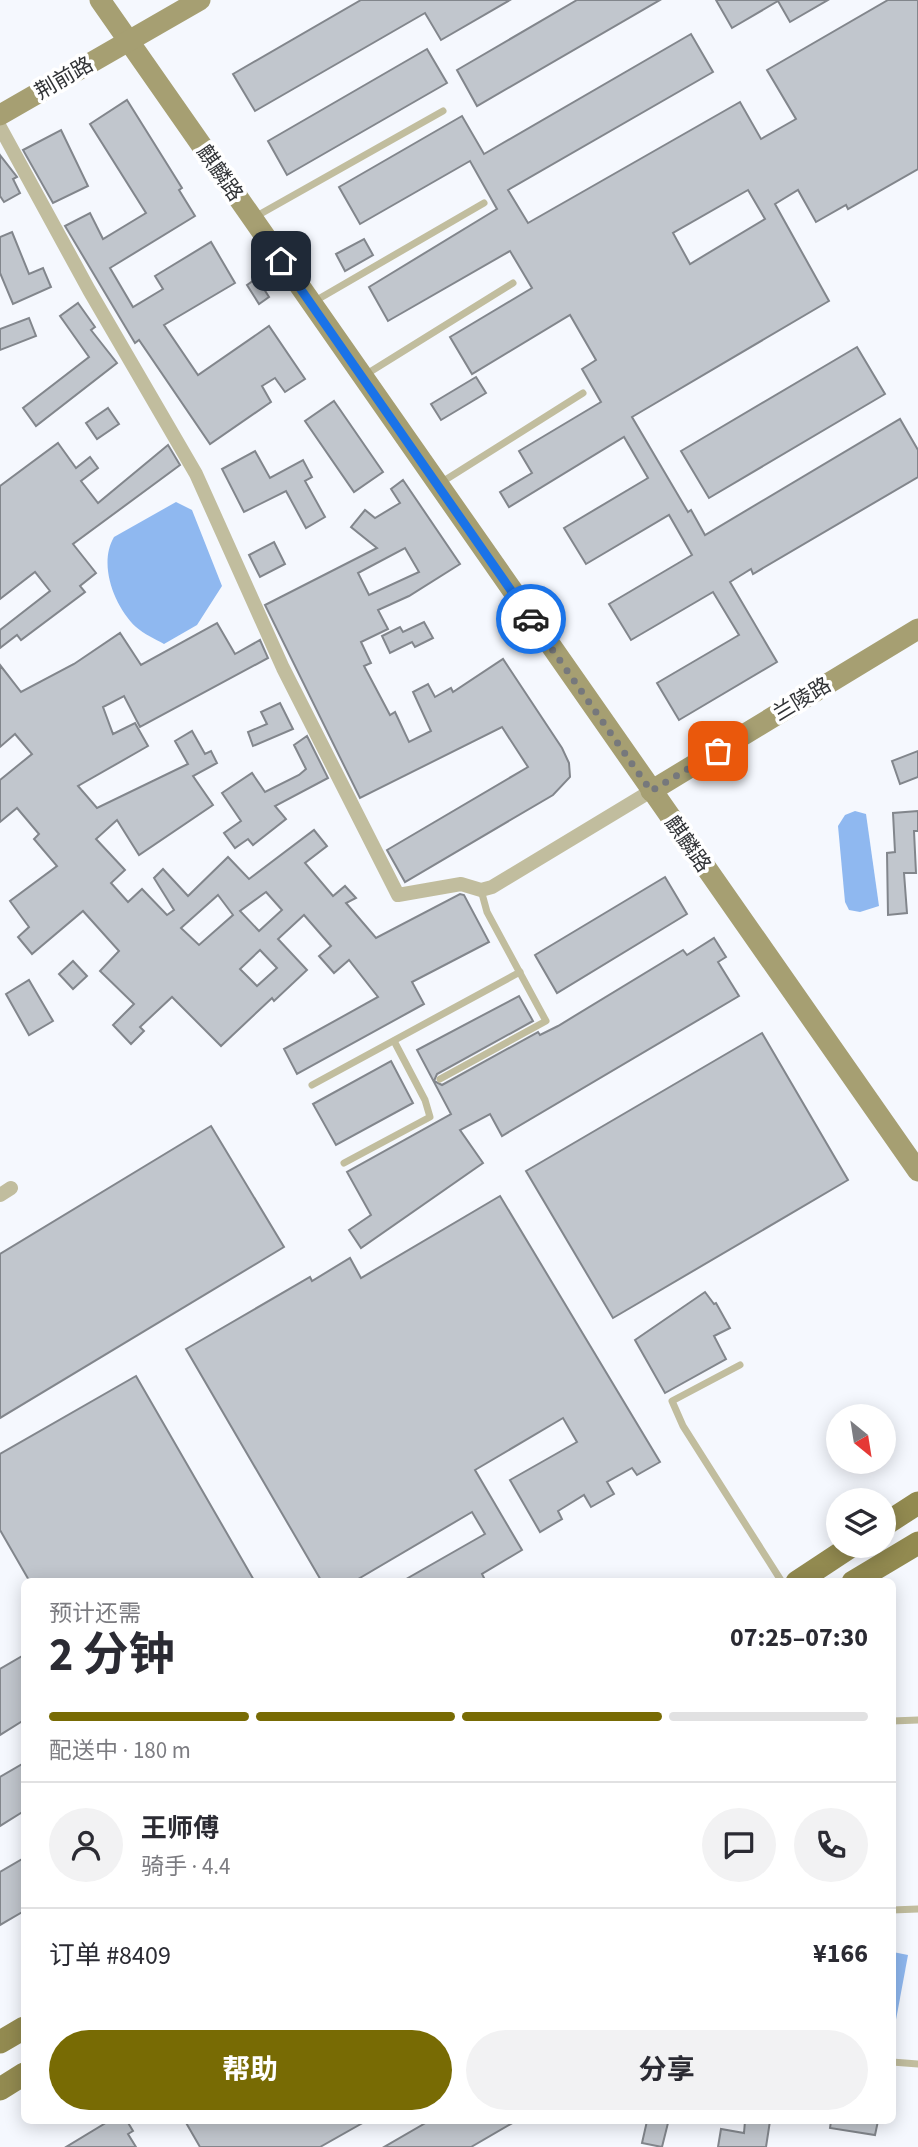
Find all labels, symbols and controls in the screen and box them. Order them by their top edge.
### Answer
street label: 荆前路 [29,49,99,107]
street label: 麒麟路 [190,139,250,207]
pin [251,231,311,291]
icon: home [262,242,300,280]
courier [496,584,566,654]
icon: car [512,600,550,638]
street label: 兰陵路 [767,670,837,728]
pin [688,721,748,781]
icon: bag [699,732,737,770]
street label: 麒麟路 [658,810,718,878]
north arrow [826,1404,896,1474]
map controls [826,1404,896,1558]
button: layers [826,1488,896,1558]
text: 预计还需 [49,1597,141,1630]
text: 07:25–07:30 [730,1619,868,1656]
text: 2 分钟 [49,1623,175,1688]
text: 配送中 · 180 m [49,1734,191,1767]
button: person [49,1808,123,1882]
button: chat [702,1808,776,1882]
button: phone [794,1808,868,1882]
text: 王师傅 [141,1810,219,1847]
text: 骑手 · 4.4 [141,1850,231,1883]
text: ¥166 [813,1935,868,1972]
text: 订单 #8409 [49,1937,171,1974]
button: 帮助 [49,2030,452,2110]
button: 分享 [466,2030,868,2110]

